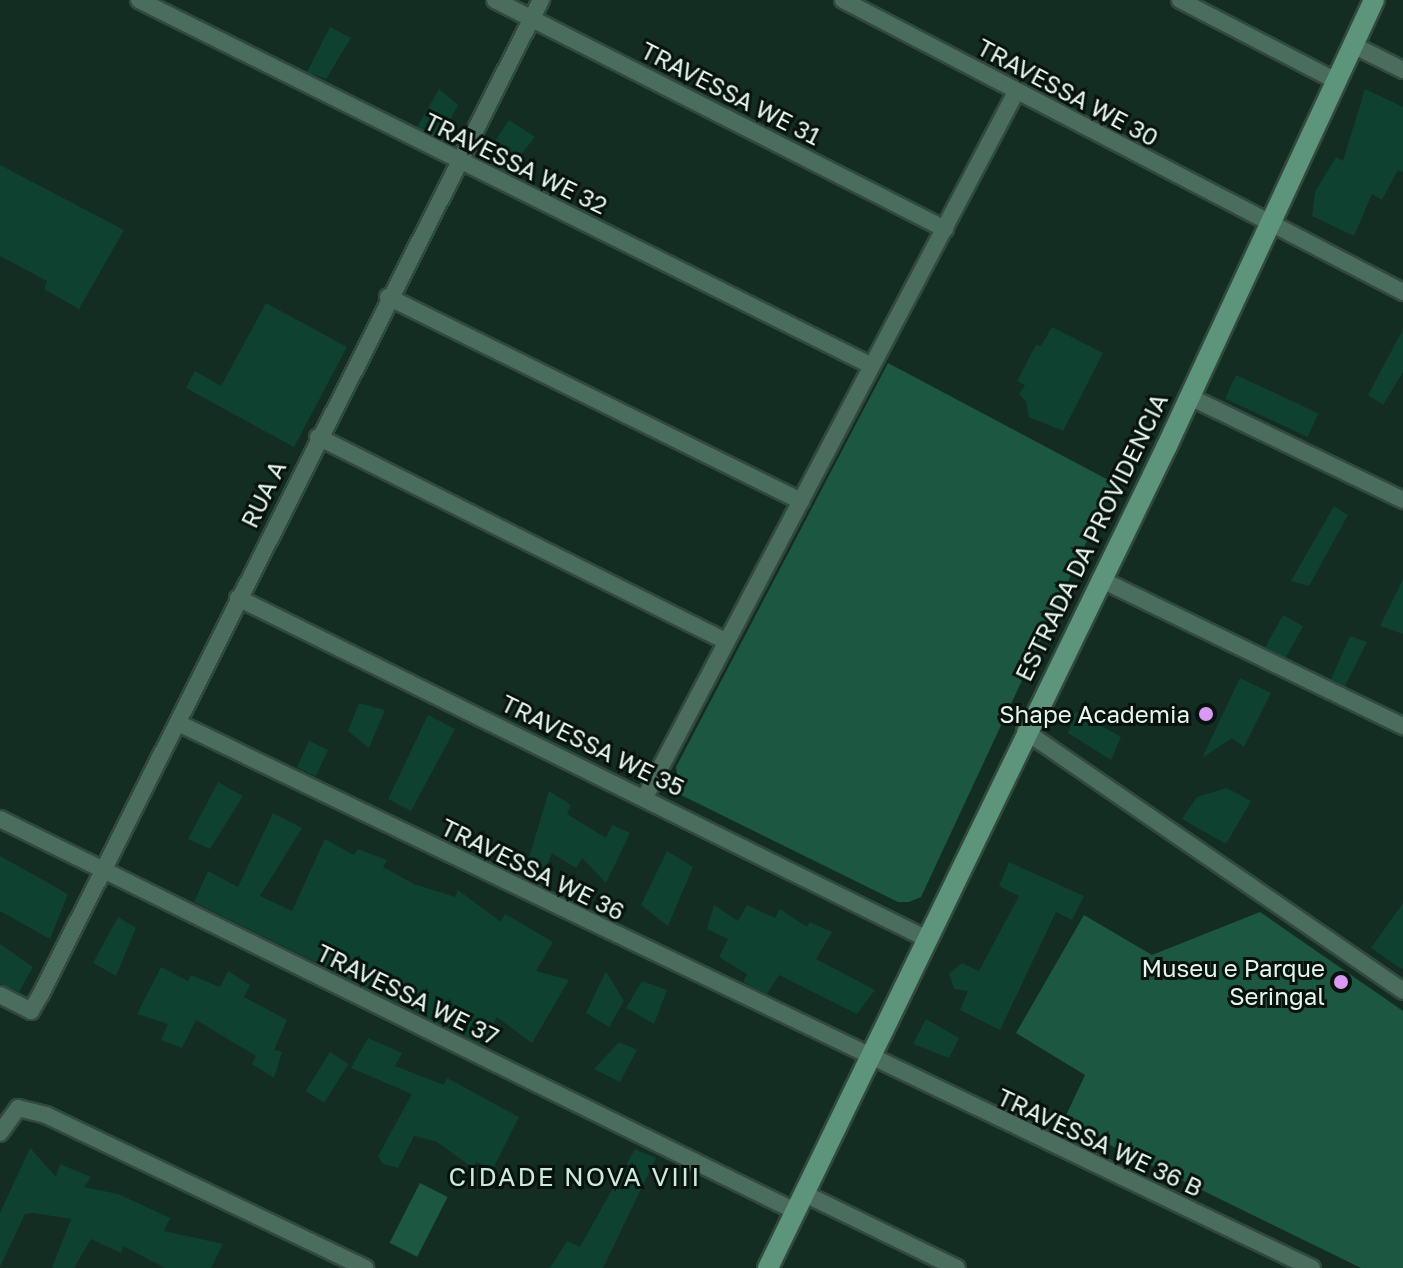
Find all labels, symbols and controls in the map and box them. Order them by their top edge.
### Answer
street label: TRAVESSA WE 30 [973,32,1163,152]
street label: TRAVESSA WE 31 [636,35,826,151]
street label: TRAVESSA WE 32 [420,106,612,220]
street label: ESTRADA DA PROVIDENCIA [1009,389,1173,685]
street label: RUA A [234,456,292,532]
street label: TRAVESSA WE 35 [497,688,689,802]
place label: Shape Academia [999,700,1190,728]
marker: Shape Academia [1197,705,1215,723]
street label: TRAVESSA WE 36 [437,812,629,926]
street label: TRAVESSA WE 37 [312,937,504,1051]
place label: Museu e Parque Seringal [1141,954,1325,1010]
marker: Museu e Parque Seringal [1332,973,1350,991]
street label: TRAVESSA WE 36 B [993,1082,1207,1202]
district label: CIDADE NOVA VIII [449,1161,701,1193]

